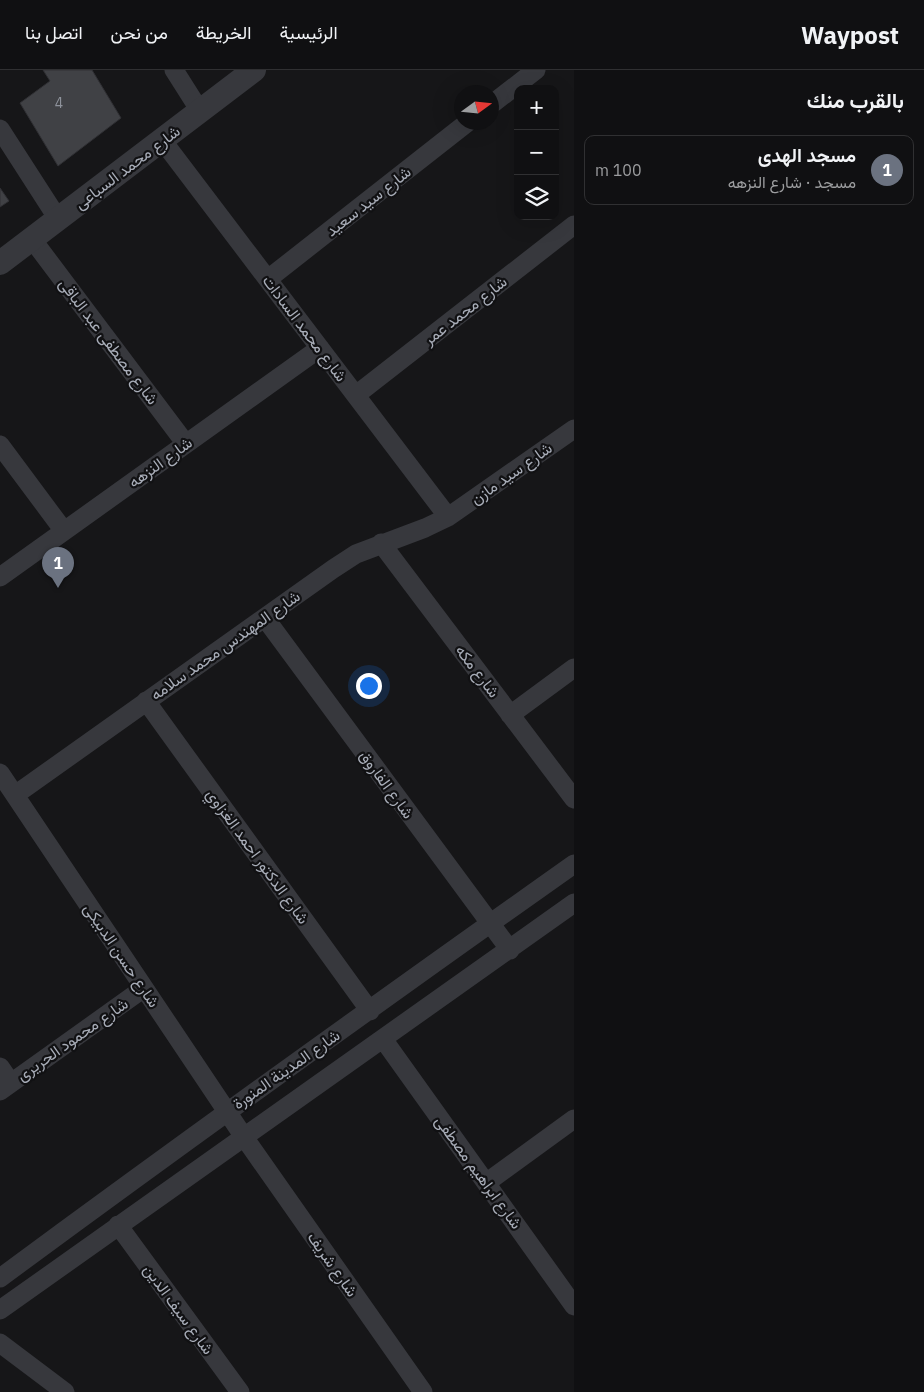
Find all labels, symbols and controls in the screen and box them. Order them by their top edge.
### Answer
text: Waypost [801,19,899,51]
text: اتصل بنا [25,21,83,44]
text: من نحن [111,21,168,44]
text: الخريطة [196,21,251,44]
text: الرئيسية [279,21,338,44]
north arrow [454,85,499,130]
map controls [514,85,559,220]
button: + [514,85,559,130]
text: بالقرب منك [807,86,904,114]
house number: 4 [55,94,63,112]
street label: شارع محمد السباعى [70,121,185,215]
button: − [514,130,559,175]
text: مسجد الهدى [758,143,856,167]
text: 100 m [595,160,642,180]
text: 1 [882,160,892,180]
street label: شارع سيد سعيد [321,161,416,242]
text: مسجد · شارع النزهه [728,172,856,192]
button: layers [514,175,559,220]
street label: شارع محمد السادات [257,271,352,386]
street label: شارع محمد عمر [418,271,512,351]
street label: شارع مصطفى عبد الباقى [53,274,163,409]
street label: شارع النزهه [124,432,197,493]
street label: شارع سيد مازن [466,438,557,510]
pin: 1 [42,547,74,588]
street label: شارع المهندس محمد سلامه [146,586,305,706]
street label: شارع مكه [450,641,504,703]
your location [356,673,382,699]
street label: شارع الفاروق [354,746,419,823]
street label: شارع الدكتور احمد الغزاوي [199,784,314,930]
street label: شارع حسن الدبيكى [78,899,164,1012]
street label: شارع محمود الحريرى [12,993,133,1087]
street label: شارع المدينة المنورة [229,1025,345,1115]
street label: شارع ابراهيم مصطفى [429,1111,527,1234]
street label: شارع شريف [302,1228,363,1301]
street label: شارع سيف الدين [138,1260,219,1359]

